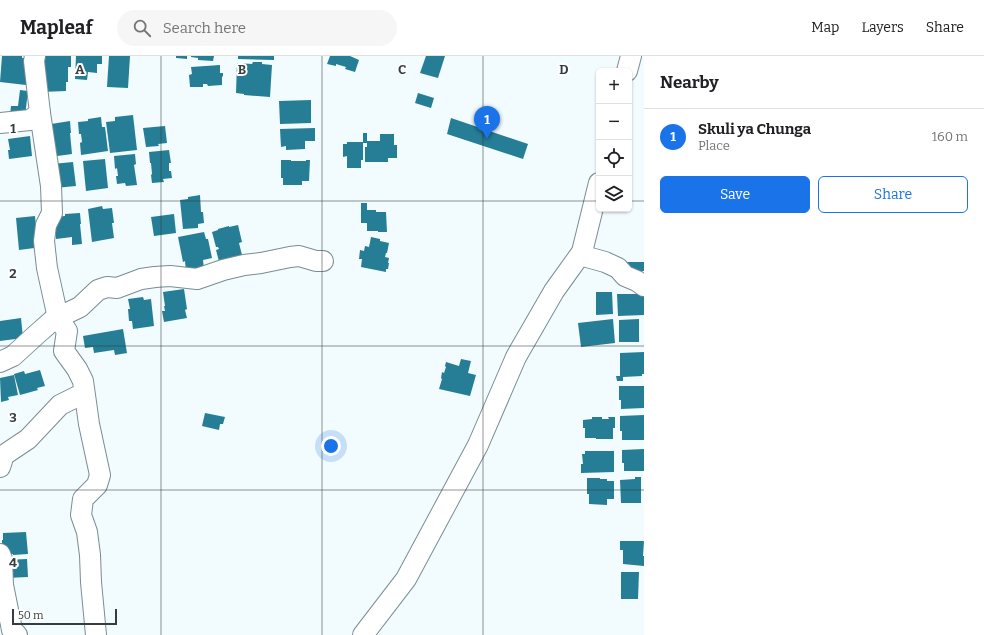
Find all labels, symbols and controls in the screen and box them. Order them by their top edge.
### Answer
search box [117,10,397,46]
text: Mapleaf [20,16,93,39]
icon: search [131,17,153,39]
text: Search here [163,19,246,37]
text: Map [811,19,839,36]
text: Layers [861,19,904,36]
text: Share [926,19,964,36]
text: A [75,62,85,77]
text: B [238,62,246,77]
text: C [398,62,406,77]
text: D [559,62,569,77]
map controls [596,68,632,212]
button: + [596,68,632,104]
text: Nearby [660,72,719,93]
button: − [596,104,632,140]
pin: 1 [474,106,500,139]
text: Skuli ya Chunga [698,120,811,138]
text: 1 [10,121,16,136]
text: 1 [670,129,676,144]
text: 160 m [932,129,968,144]
text: Place [698,138,730,153]
button: locate [596,140,632,176]
button: layers [596,176,632,212]
button: Save [660,176,810,213]
button: Share [818,176,968,213]
text: 2 [9,266,17,281]
text: 3 [9,410,17,425]
your location [321,436,341,456]
text: 4 [9,555,17,570]
scale bar [12,607,117,626]
text: 50 m [18,609,44,622]

